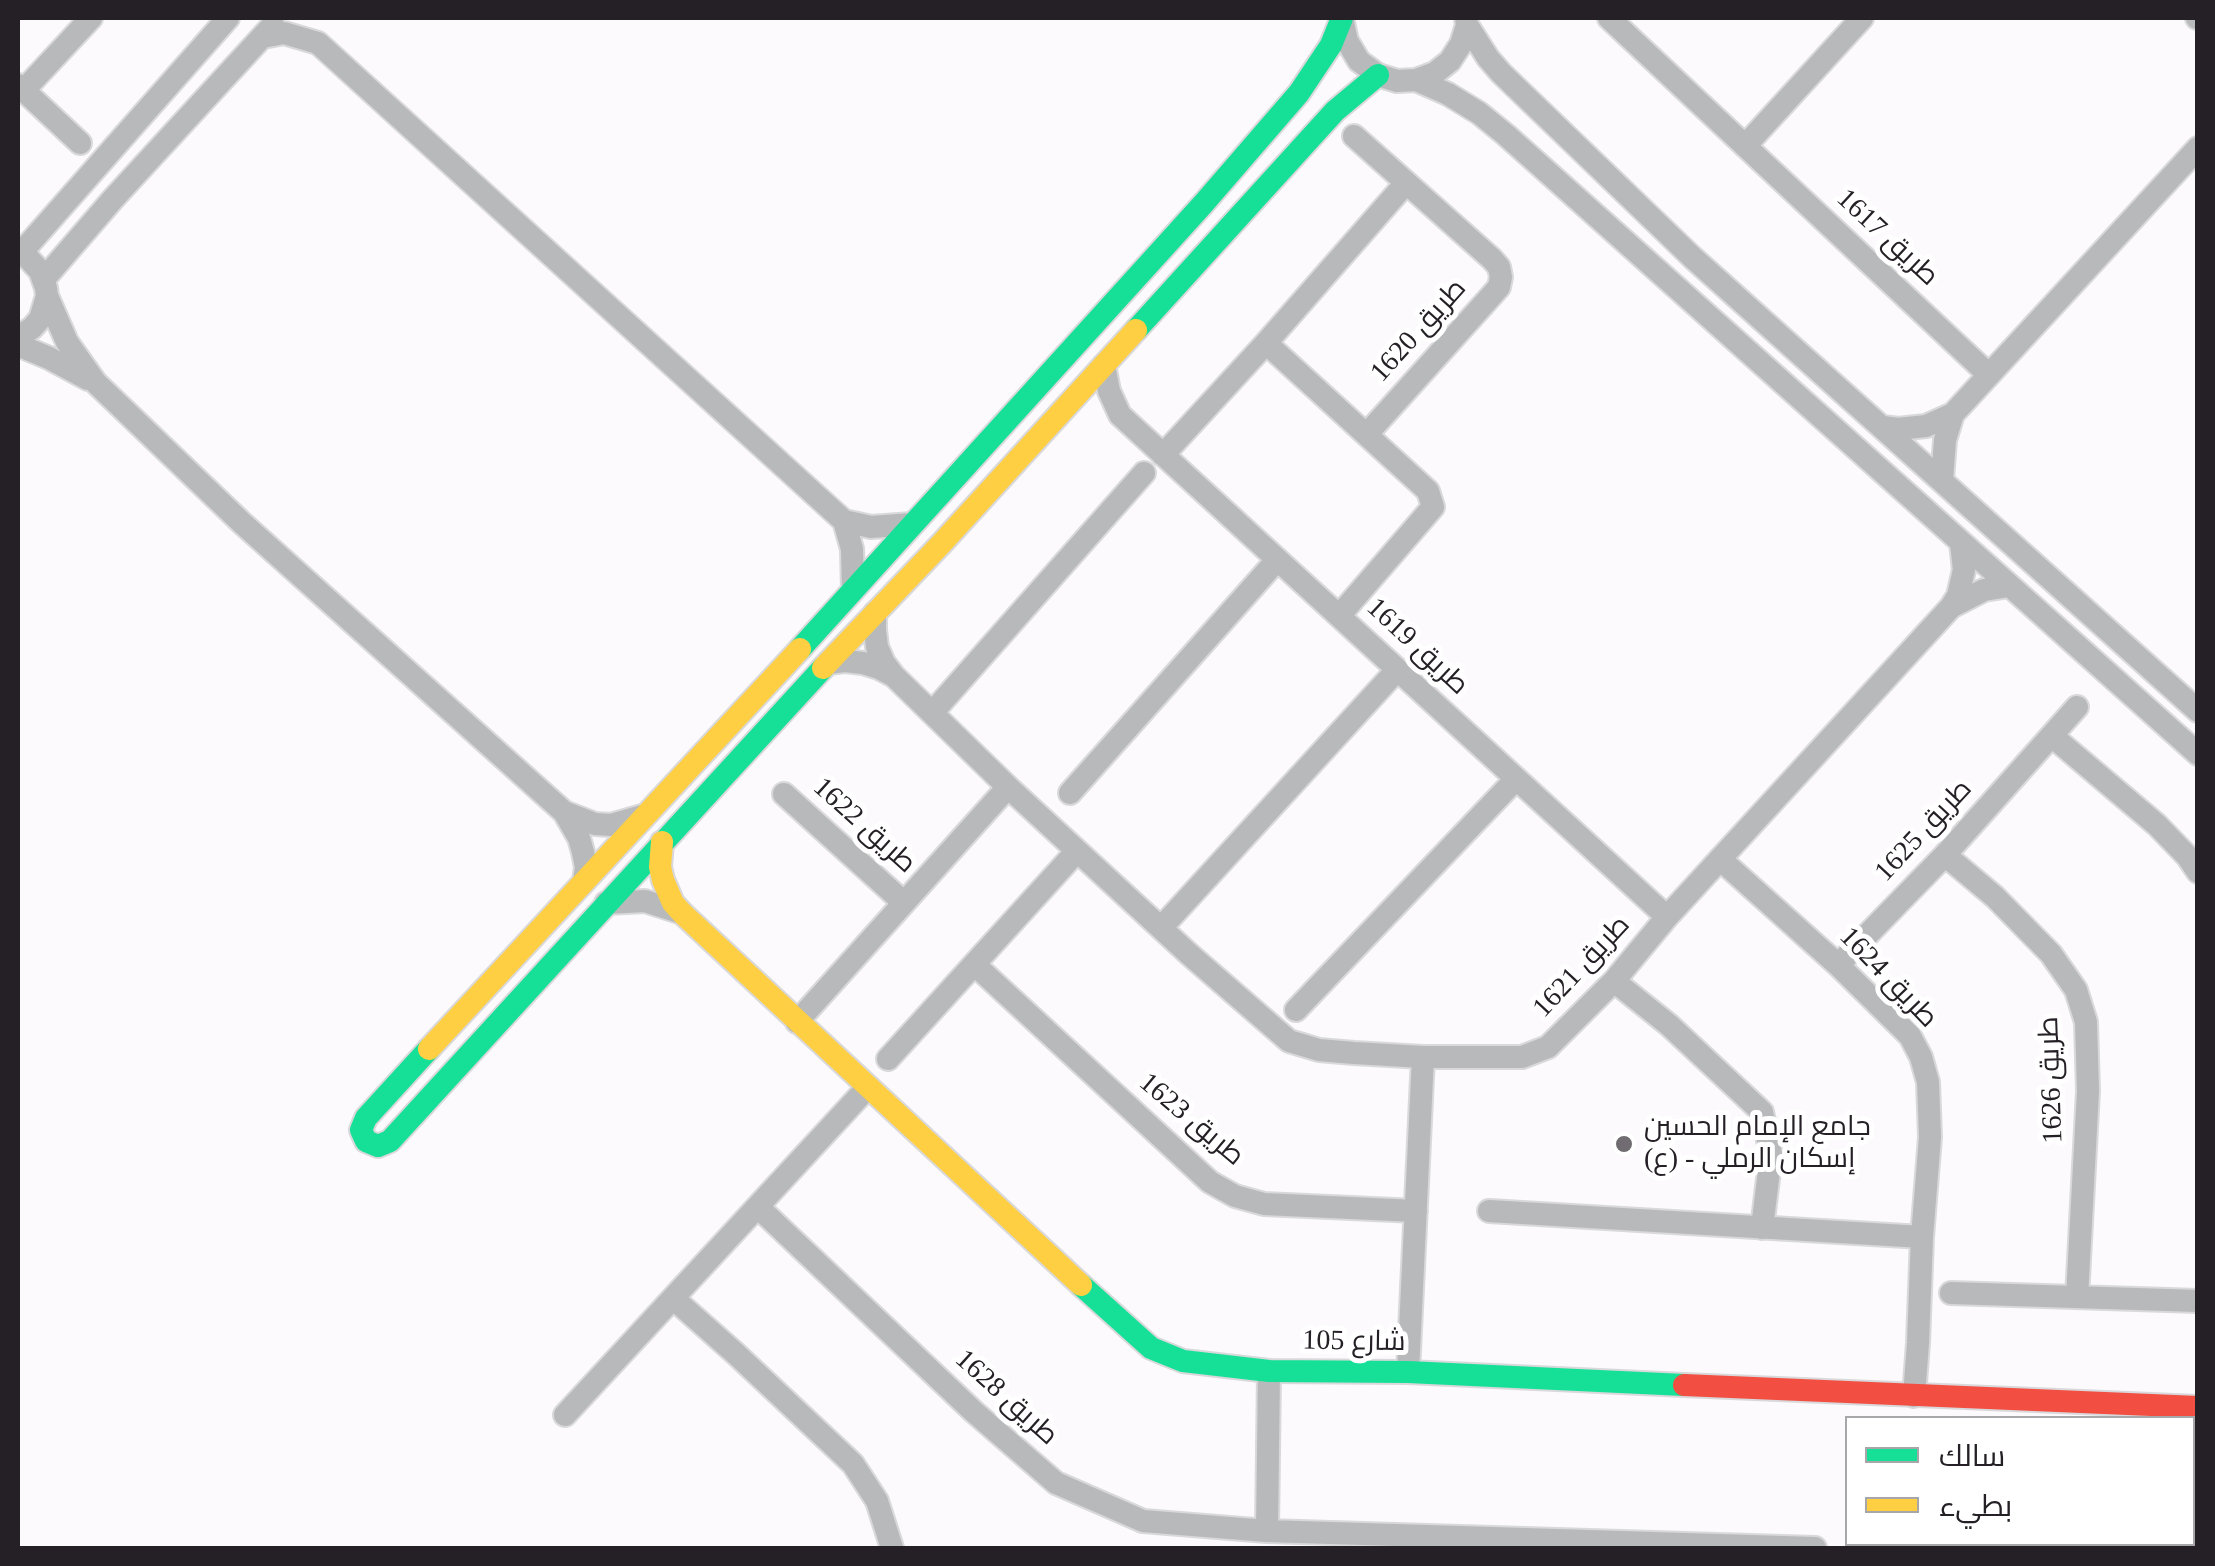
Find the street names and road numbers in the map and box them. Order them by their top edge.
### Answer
street label: طريق 1617 [1829,182,1945,294]
street label: طريق 1620 [1364,273,1474,389]
street label: طريق 1619 [1359,591,1475,703]
street label: طريق 1622 [806,771,922,881]
street label: طريق 1625 [1868,773,1980,889]
street label: طريق 1621 [1526,909,1638,1025]
street label: طريق 1624 [1832,921,1944,1035]
street label: طريق 1626 [2033,1016,2071,1144]
street label: طريق 1623 [1132,1066,1250,1174]
street label: شارع 105 [1302,1324,1406,1360]
street label: طريق 1628 [948,1343,1064,1453]

